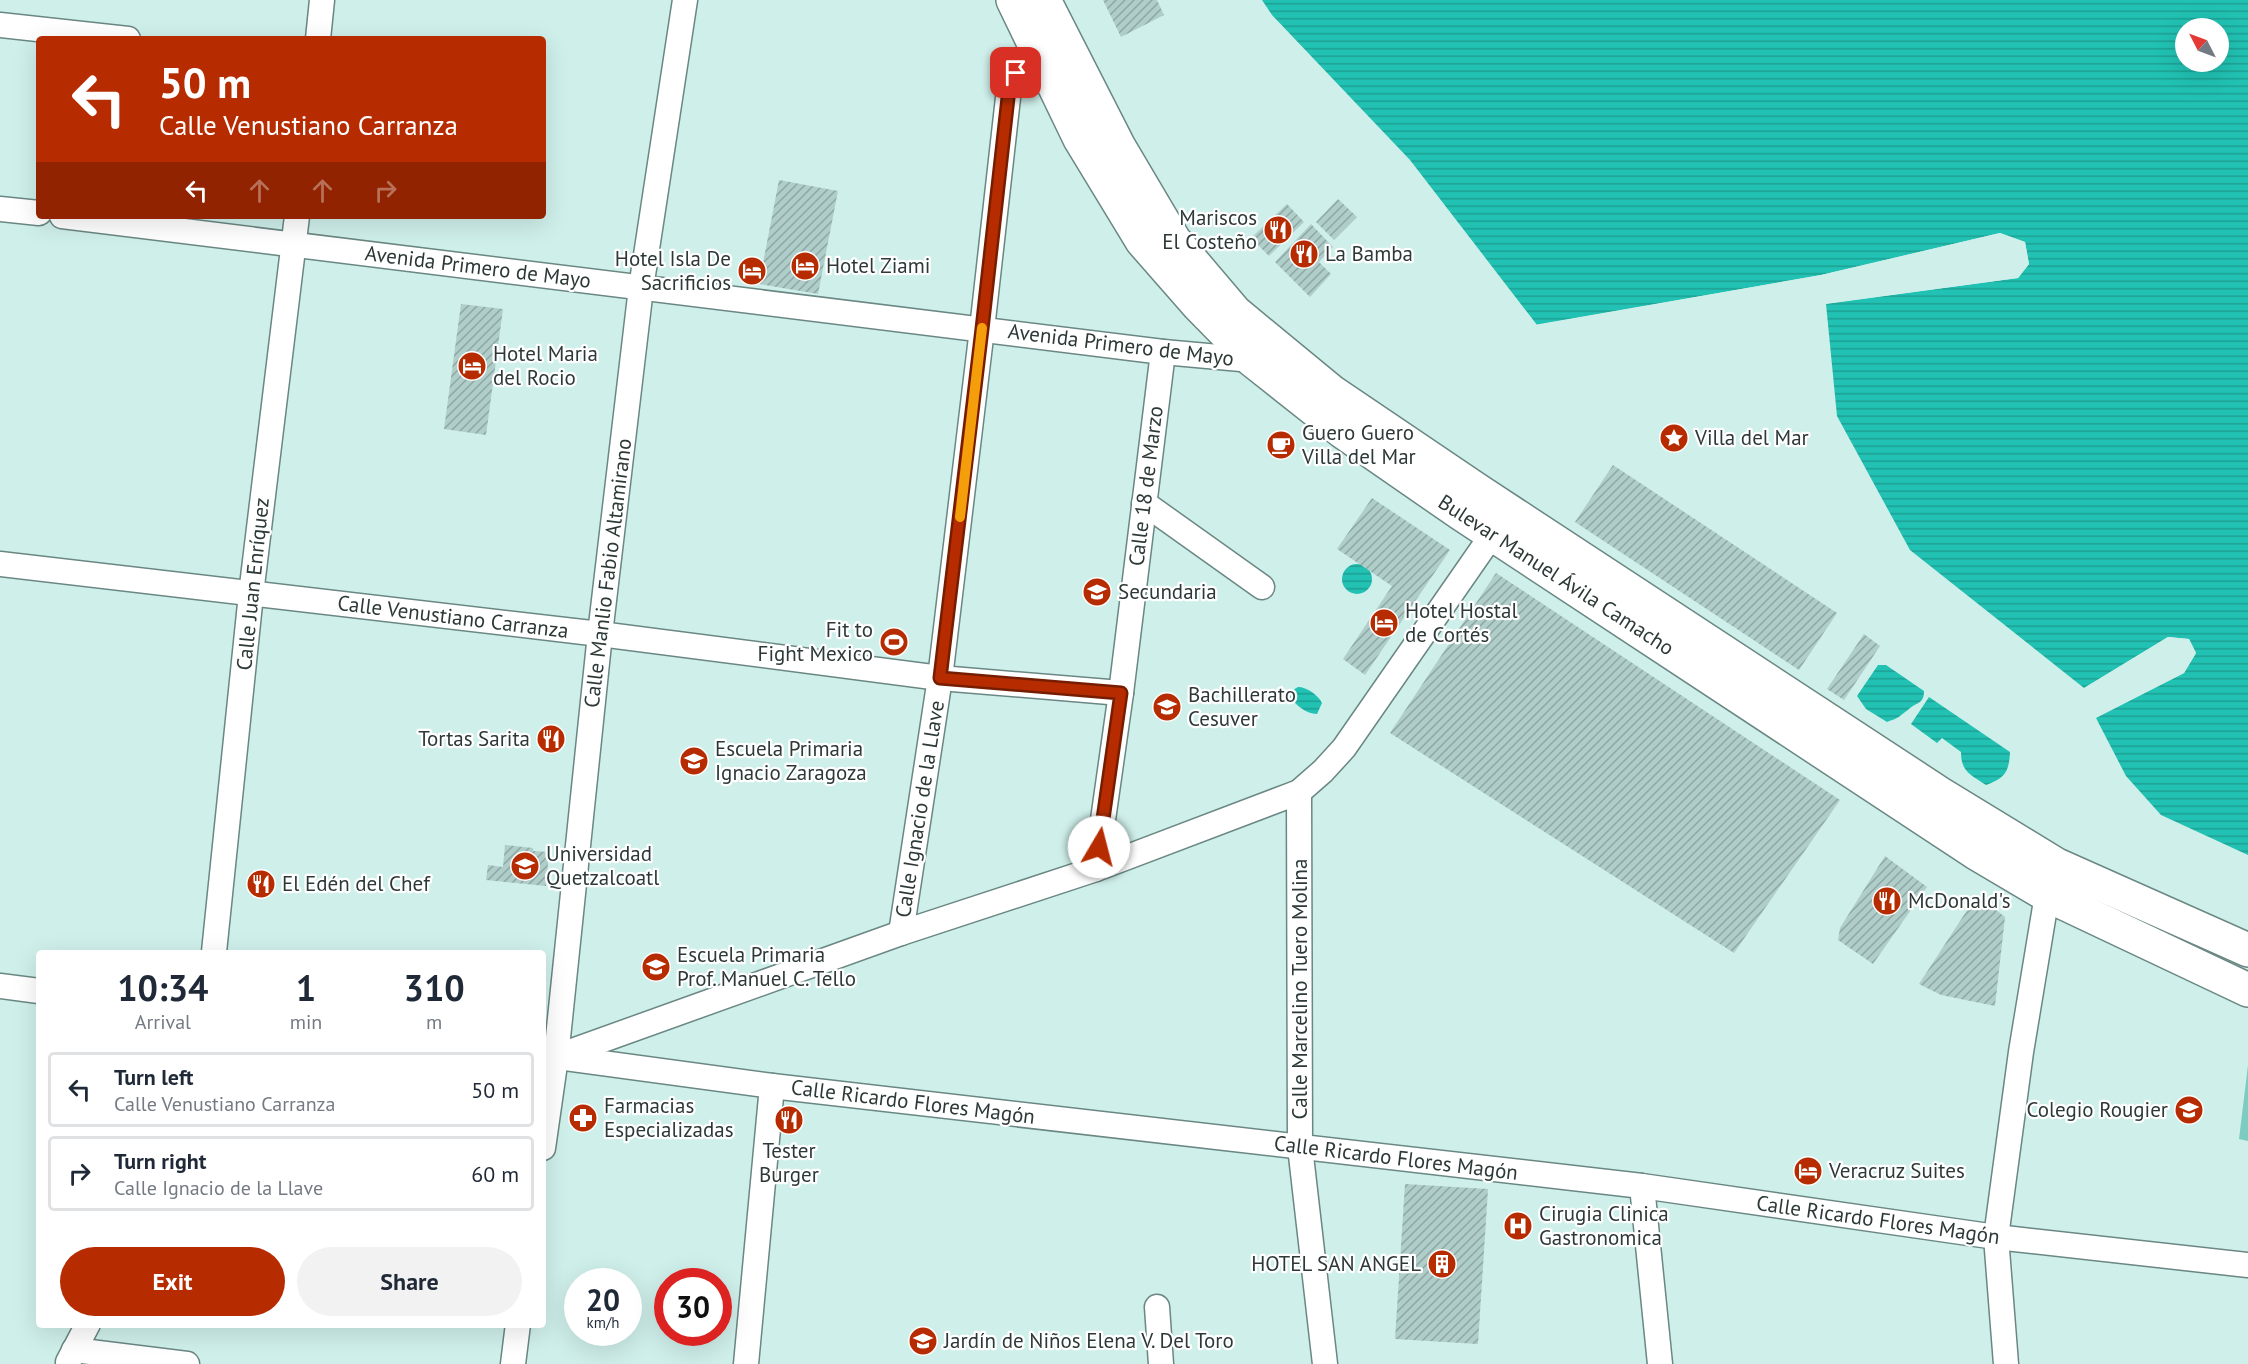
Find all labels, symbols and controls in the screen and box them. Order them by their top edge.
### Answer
north arrow [2175,18,2229,72]
map controls [2175,18,2229,72]
pin [990,47,1041,98]
text: 50 m [159,55,251,110]
icon: arrive [999,56,1032,89]
icon: left [60,60,138,138]
text: Calle Venustiano Carranza [159,108,458,142]
icon: left [180,174,213,207]
icon: ahead [243,174,276,207]
icon: ahead [306,174,339,207]
icon: right [369,174,402,207]
place label: Mariscos El Costeño [1162,204,1257,255]
restaurant icon: Mariscos El Costeño [1262,214,1294,246]
restaurant icon: La Bamba [1288,238,1320,270]
street label: Avenida Primero de Mayo [364,239,593,294]
place label: La Bamba [1325,240,1413,267]
place label: Hotel Isla De Sacrificios [615,245,731,296]
hotel icon: Hotel Ziami [789,250,821,282]
place label: Hotel Ziami [826,252,930,279]
hotel icon: Hotel Isla De Sacrificios [736,255,768,287]
street label: Avenida Primero de Mayo [1007,317,1236,372]
place label: Hotel Maria del Rocio [493,340,598,391]
hotel icon: Hotel Maria del Rocio [456,350,488,382]
street label: Calle 18 de Marzo [1122,404,1169,568]
place label: Guero Guero Villa del Mar [1301,419,1416,470]
place icon: Villa del Mar [1658,422,1690,454]
place label: Villa del Mar [1694,424,1809,451]
cafe icon: Guero Guero Villa del Mar [1265,429,1297,461]
street label: Calle Manlio Fabio Altamirano [578,437,637,709]
street label: Bulevar Manuel Ávila Camacho [1433,488,1679,661]
street label: Calle Juan Enríquez [230,496,275,672]
school or university icon: Secundaria [1081,576,1113,608]
place label: Secundaria [1118,578,1217,605]
street label: Calle Venustiano Carranza [336,589,570,644]
place label: Hotel Hostal de Cortés [1405,597,1518,648]
hotel icon: Hotel Hostal de Cortés [1368,607,1400,639]
place label: Fit to Fight Mexico [758,616,873,667]
sports icon: Fit to Fight Mexico [878,626,910,658]
place label: Bachillerato Cesuver [1188,681,1296,732]
school or university icon: Bachillerato Cesuver [1151,691,1183,723]
street label: Calle Ignacio de la Llave [889,698,950,919]
restaurant icon: Tortas Sarita [535,723,567,755]
place label: Tortas Sarita [418,725,530,752]
place label: Escuela Primaria Ignacio Zaragoza [715,735,867,786]
school or university icon: Escuela Primaria Ignacio Zaragoza [678,745,710,777]
position arrow [1067,815,1131,879]
place label: Universidad Quetzalcoatl [546,840,659,891]
school or university icon: Universidad Quetzalcoatl [509,850,541,882]
street label: Calle Marcelino Tuero Molina [1286,859,1313,1119]
restaurant icon: El Edén del Chef [245,868,277,900]
place label: El Edén del Chef [282,870,431,897]
restaurant icon: McDonald's [1871,885,1903,917]
place label: McDonald's [1908,887,2011,914]
place label: Escuela Primaria Prof. Manuel C. Tello [677,941,856,992]
school or university icon: Escuela Primaria Prof. Manuel C. Tello [640,951,672,983]
text: 10:34 [117,964,209,1011]
text: 1 [296,964,316,1011]
text: 310 [404,964,465,1011]
text: Arrival [135,1009,191,1035]
text: min [290,1009,322,1035]
text: m [426,1009,442,1035]
text: Turn left [114,1063,194,1091]
icon: left [63,1073,96,1106]
street label: Calle Ricardo Flores Magón [790,1073,1037,1130]
text: 50 m [471,1076,519,1104]
text: Calle Venustiano Carranza [114,1091,335,1117]
place label: Farmacias Especializadas [604,1092,734,1143]
school or university icon: Colegio Rougier [2173,1094,2205,1126]
place label: Colegio Rougier [2026,1096,2168,1123]
pharmacy icon: Farmacias Especializadas [567,1102,599,1134]
restaurant icon: Tester Burger [773,1104,805,1136]
street label: Calle Ricardo Flores Magón [1273,1129,1520,1186]
place label: Tester Burger [759,1137,819,1188]
text: Turn right [114,1147,206,1175]
hotel icon: Veracruz Suites [1792,1155,1824,1187]
icon: right [63,1157,96,1190]
place label: Veracruz Suites [1828,1157,1965,1184]
text: 60 m [471,1160,519,1188]
text: Calle Ignacio de la Llave [114,1175,323,1201]
street label: Calle Ricardo Flores Magón [1755,1189,2001,1250]
place label: Cirugia Clinica Gastronomica [1539,1200,1669,1251]
hospital icon: Cirugia Clinica Gastronomica [1502,1210,1534,1242]
button: Exit [60,1247,285,1316]
button: Share [297,1247,522,1316]
building icon: HOTEL SAN ANGEL [1426,1248,1458,1280]
place label: HOTEL SAN ANGEL [1251,1250,1421,1277]
speed limit sign: 30 [654,1268,732,1346]
text: 20 [586,1280,620,1319]
text: km/h [587,1313,619,1332]
school or university icon: Jardín de Niños Elena V. Del Toro [907,1325,939,1357]
place label: Jardín de Niños Elena V. Del Toro [943,1327,1234,1354]

